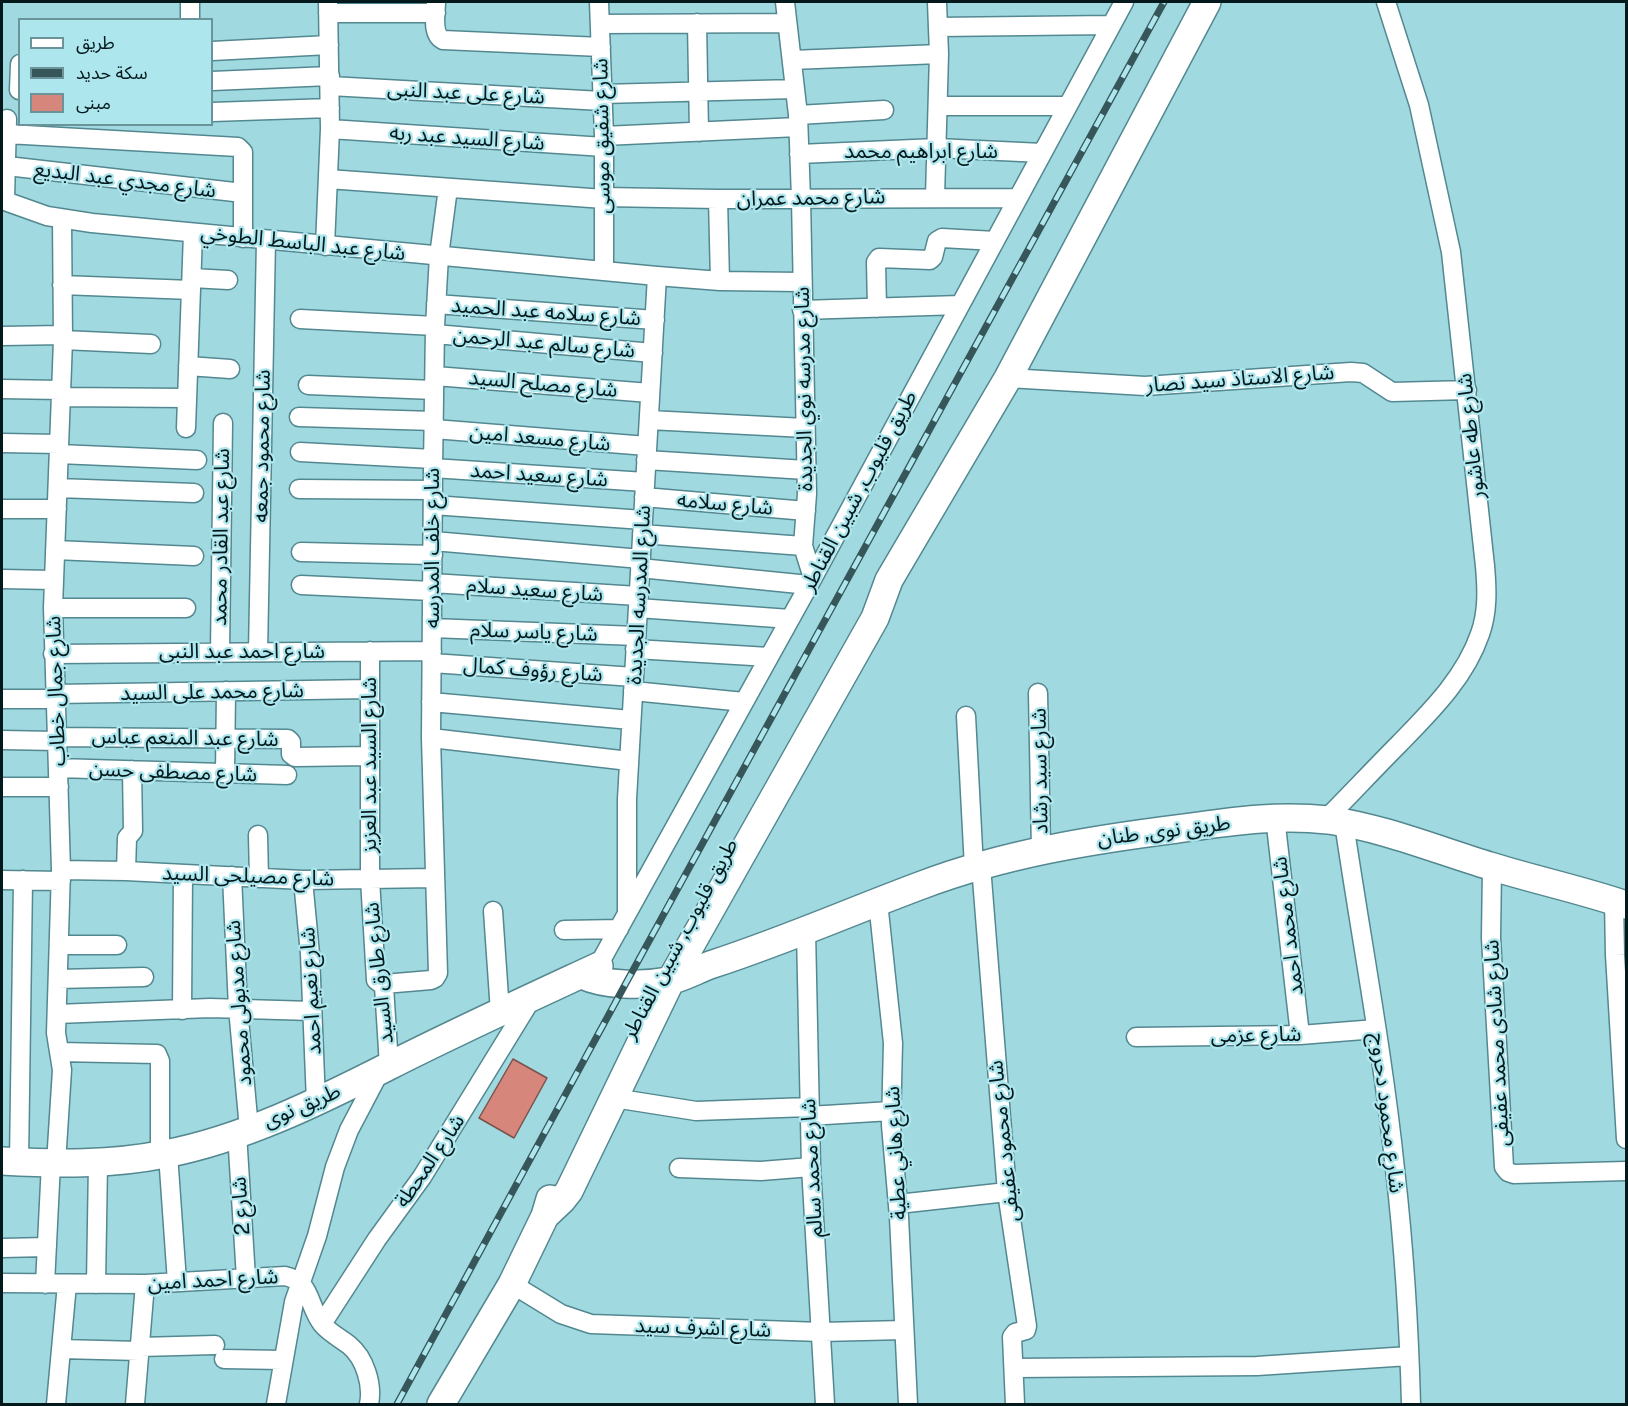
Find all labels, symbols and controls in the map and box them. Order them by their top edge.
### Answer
legend [18,18,213,126]
text: طريق [76,32,115,53]
street label: شارع شفيق موسى [588,58,616,214]
text: سكة حديد [76,62,148,83]
street label: شارع على عبد النبى [387,76,545,110]
text: مبنى [76,92,111,113]
street label: شارع السيد عبد ربه [389,120,545,156]
street label: شارع ابراهيم محمد [844,139,998,165]
street label: شارع مجدي عبد البديع [33,156,217,204]
street label: شارع محمد عمران [736,184,886,212]
street label: شارع عبد الباسط الطوخي [199,220,407,266]
street label: شارع مدرسه نوي الجديدة [790,286,818,492]
street label: شارع سلامه عبد الحميد [450,293,642,331]
street label: شارع سالم عبد الرحمن [452,322,636,364]
street label: شارع الاستاذ سيد نصار [1145,360,1335,398]
street label: شارع مصلح السيد [468,365,618,403]
street label: شارع محمود جمعه [248,369,276,523]
street label: شارع طه عاشور [1452,372,1490,500]
street label: طريق قليوب, شبين القناطر [795,386,923,596]
street label: شارع مسعد امين [469,419,611,457]
street label: شارع عبد القادر محمد [207,448,235,626]
street label: شارع سعيد احمد [469,458,609,492]
street label: شارع خلف المدرسه [420,468,446,628]
street label: شارع سلامه [676,487,774,521]
street label: شارع المدرسه الجديدة [622,505,656,685]
street label: شارع سعيد سلام [466,573,604,607]
street label: شارع جمال خطاب [41,615,71,767]
street label: شارع ياسر سلام [470,617,598,647]
street label: شارع احمد عبد النبى [159,639,325,665]
street label: شارع رؤوف كمال [462,653,604,687]
street label: شارع السيد عبد العزيز [357,677,383,853]
street label: شارع محمد على السيد [120,678,304,706]
street label: شارع سيد رشاد [1026,708,1054,834]
street label: شارع عبد المنعم عباس [91,724,279,752]
street label: شارع مصطفى حسن [88,756,258,788]
street label: طريق نوى, طنان [1096,810,1232,852]
street label: طريق قليوب, شبين القناطر [616,834,744,1044]
street label: شارع محمد احمد [1267,855,1309,997]
street label: شارع مصيلحى السيد [161,860,335,892]
street label: شارع طارق السيد [359,901,399,1045]
street label: شارع مدبولى محمود [221,919,257,1087]
street label: شارع نعيم احمد [295,926,327,1056]
street label: شارع شادى محمد عفيفى [1479,939,1515,1147]
street label: شارع عزمى [1211,1022,1301,1048]
street label: شارع محمود دحروج [1365,1032,1409,1194]
street label: شارع محمود عفيفى [983,1059,1025,1223]
street label: طريق نوى [259,1078,345,1134]
street label: شارع هاني عطية [880,1085,912,1221]
street label: شارع محمد سالم [796,1098,828,1238]
street label: شارع المحطة [390,1110,470,1212]
street label: شارع 2 [226,1176,256,1236]
street label: شارع احمد امين [147,1264,279,1296]
street label: شارع اشرف سيد [634,1313,772,1343]

